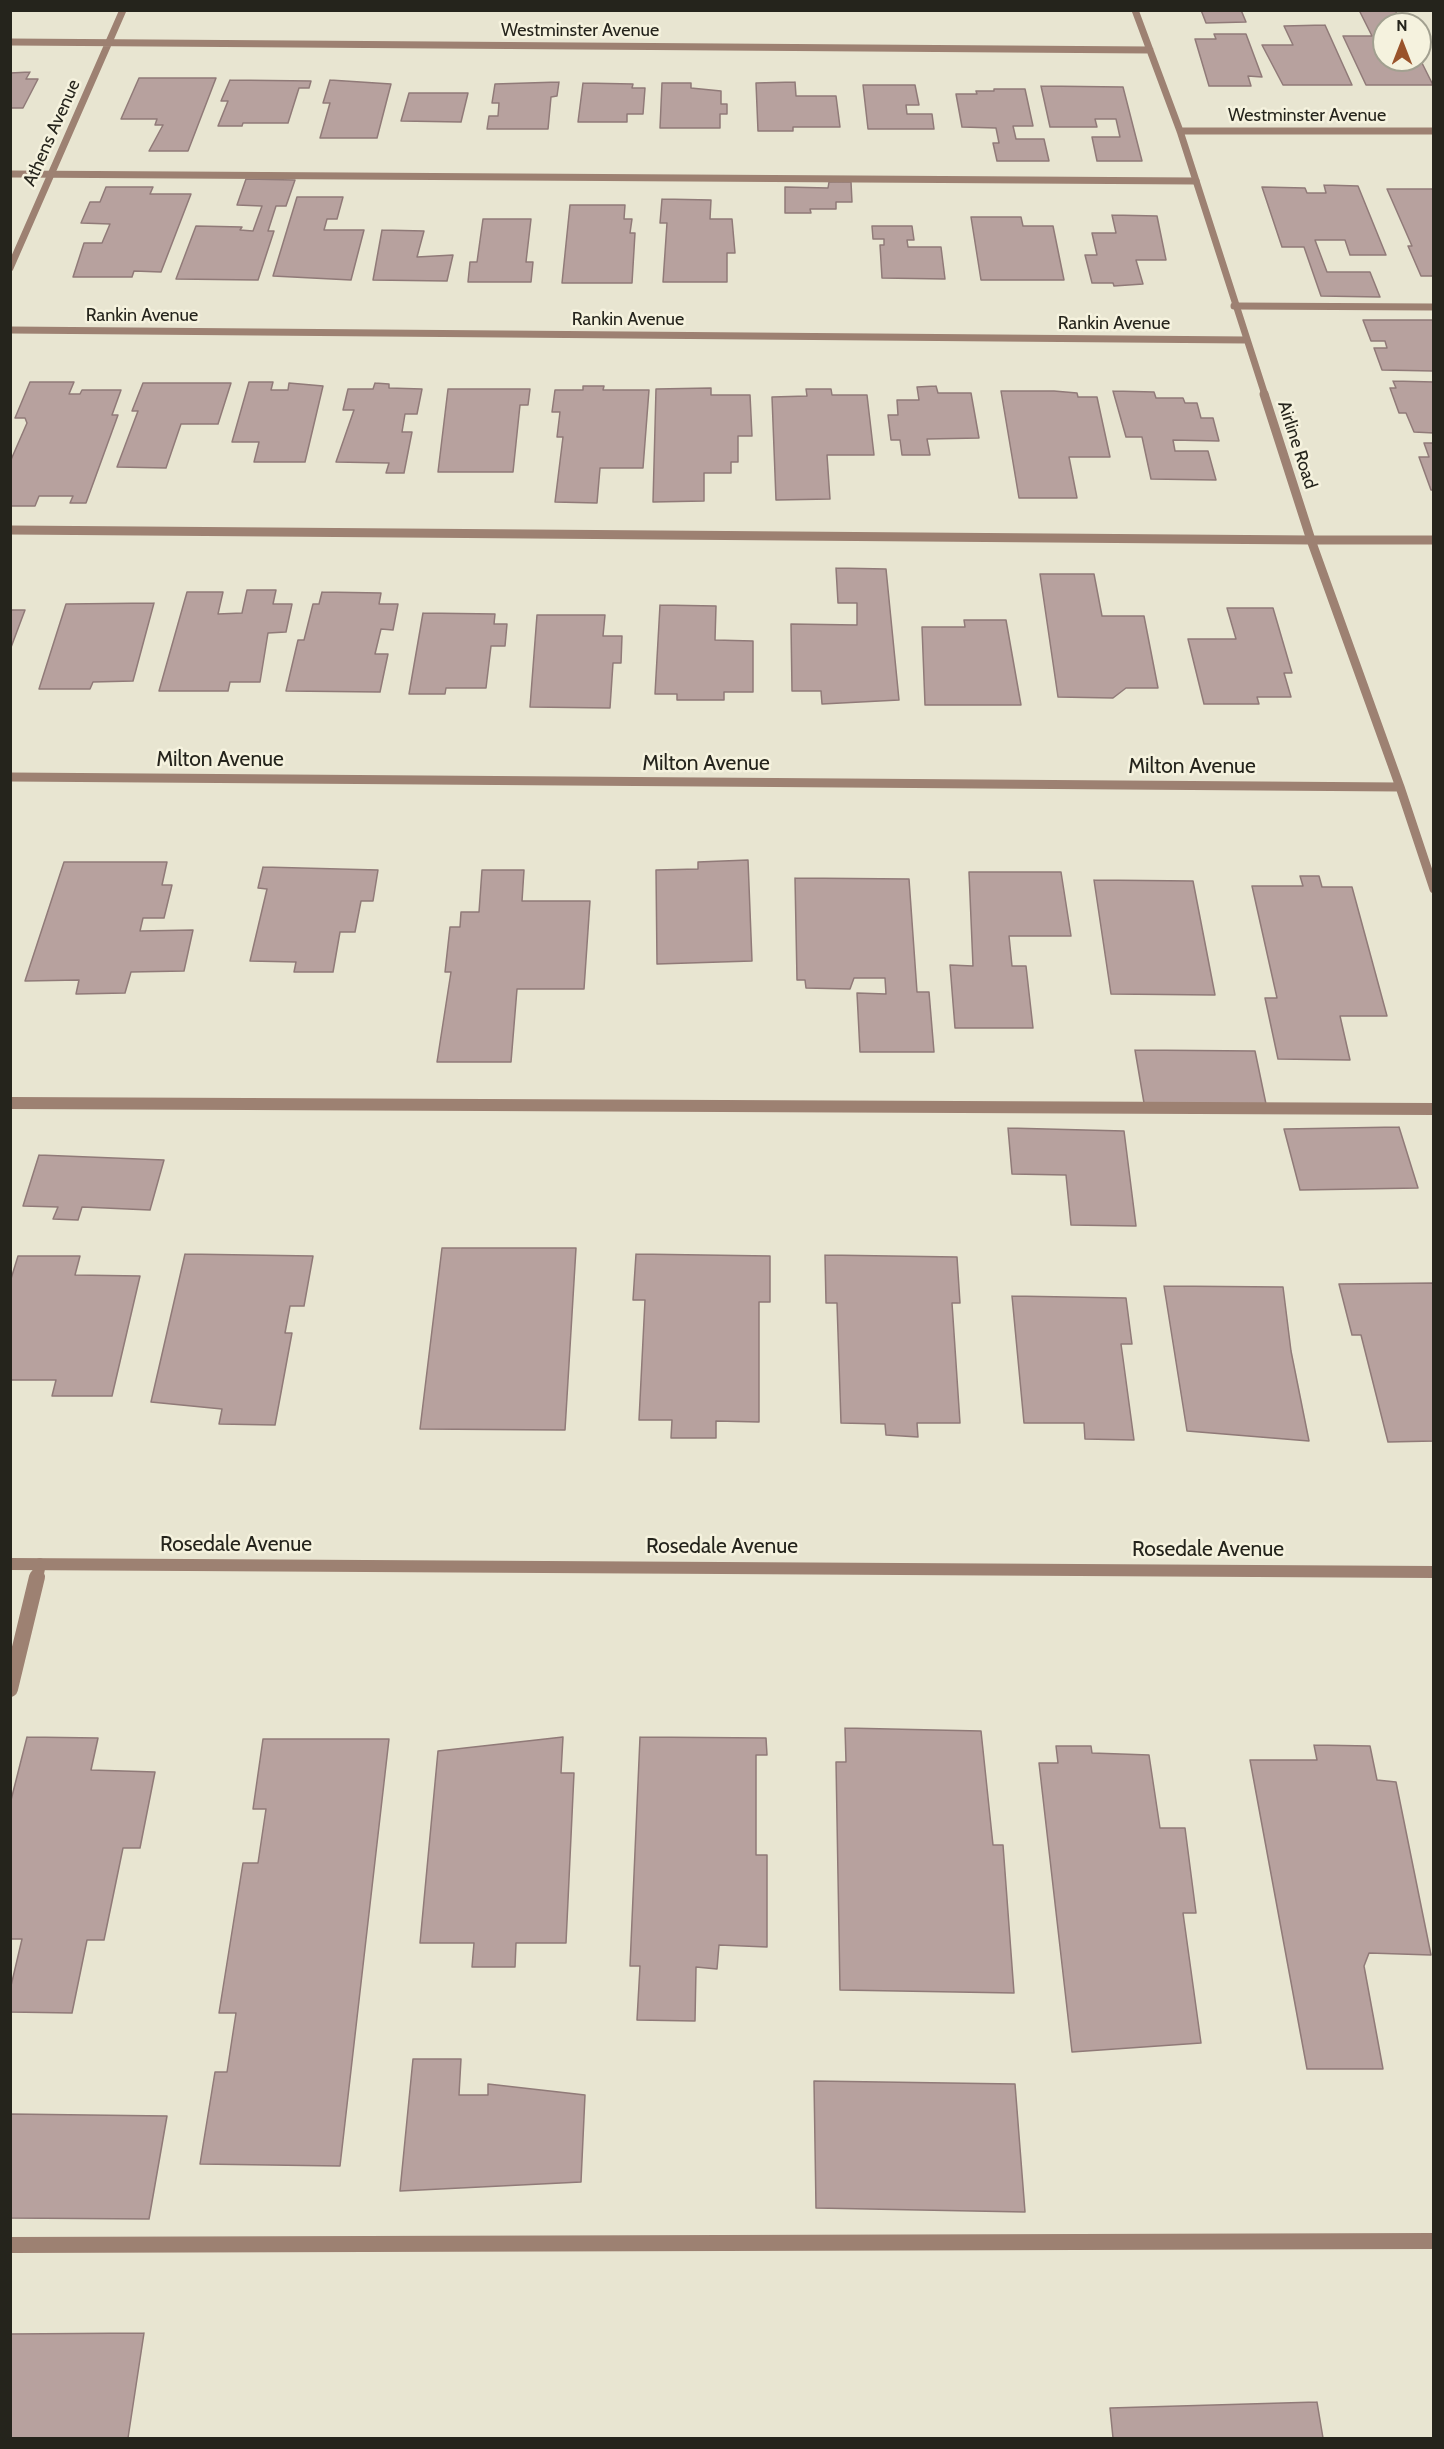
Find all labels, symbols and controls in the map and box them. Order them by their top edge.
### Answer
north arrow [1372,12,1432,72]
text: N [1396,16,1408,35]
street label: Westminster Avenue [501,20,659,42]
street label: Athens Avenue [19,76,85,190]
street label: Westminster Avenue [1228,105,1386,127]
street label: Rankin Avenue [86,305,198,327]
street label: Rankin Avenue [572,309,684,331]
street label: Rankin Avenue [1058,313,1170,335]
street label: Airline Road [1273,398,1321,492]
street label: Milton Avenue [156,747,284,773]
street label: Milton Avenue [642,751,770,777]
street label: Milton Avenue [1128,754,1256,780]
street label: Rosedale Avenue [160,1532,312,1558]
street label: Rosedale Avenue [646,1534,798,1560]
street label: Rosedale Avenue [1132,1537,1284,1563]

